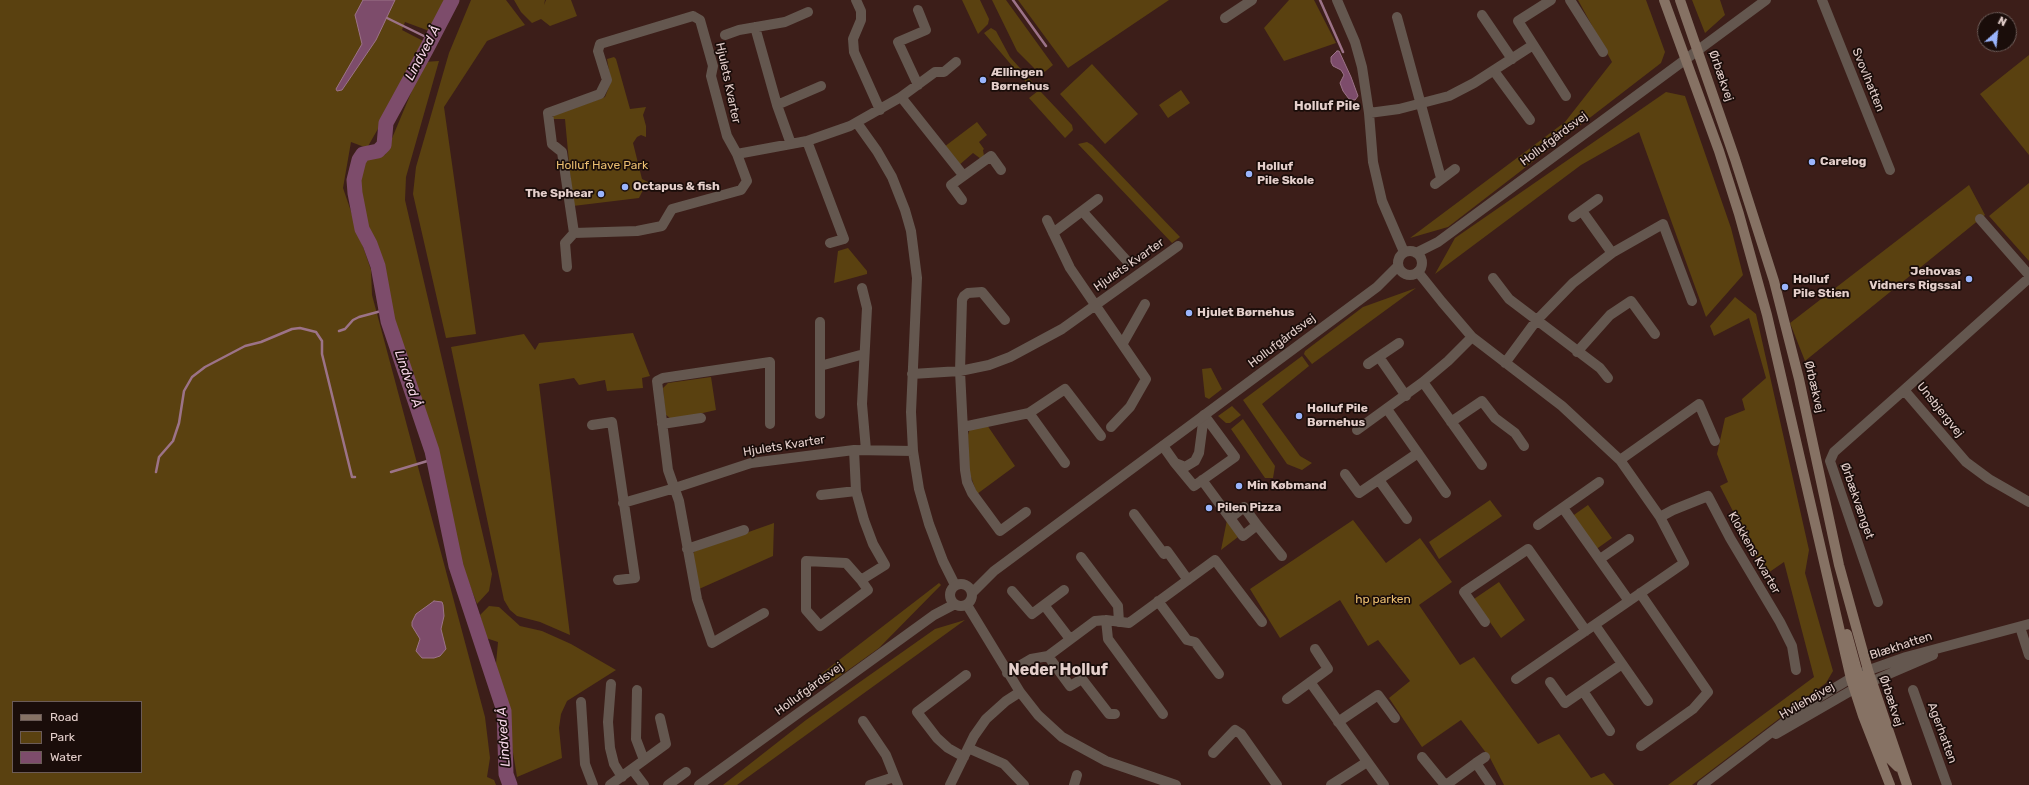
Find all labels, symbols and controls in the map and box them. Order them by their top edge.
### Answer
north arrow [1977,12,2017,52]
text: N [1996,14,2009,29]
water label: Lindved Å [402,23,444,83]
street label: Hjulets Kvarter [712,41,744,125]
street label: Svovlhatten [1849,46,1887,114]
street label: Ørbækvej [1706,49,1736,103]
place label: Ællingen Børnehus [991,66,1049,94]
marker: Ællingen Børnehus [978,75,988,85]
district label: Holluf Pile [1294,98,1360,114]
street label: Hollufgårdsvej [1518,109,1590,169]
place label: Carelog [1820,155,1866,169]
marker: Carelog [1807,157,1817,167]
park label: Holluf Have Park [556,159,648,173]
place label: Holluf Pile Skole [1257,160,1314,188]
marker: Holluf Pile Skole [1244,169,1254,179]
place label: Octapus & fish [633,180,720,194]
marker: Octapus & fish [620,182,630,192]
place label: The Sphear [525,187,593,201]
marker: The Sphear [596,189,606,199]
street label: Hjulets Kvarter [1091,235,1167,295]
place label: Jehovas Vidners Rigssal [1869,265,1961,293]
place label: Holluf Pile Stien [1793,273,1849,301]
marker: Jehovas Vidners Rigssal [1964,274,1974,284]
marker: Holluf Pile Stien [1780,282,1790,292]
place label: Hjulet Børnehus [1197,306,1294,320]
marker: Hjulet Børnehus [1184,308,1194,318]
street label: Hollufgårdsvej [1246,311,1318,371]
water label: Lindved Å [391,348,425,410]
street label: Ørbækvej [1801,360,1827,414]
street label: Unsbjergvej [1913,380,1967,440]
place label: Holluf Pile Børnehus [1307,402,1368,430]
marker: Holluf Pile Børnehus [1294,411,1304,421]
street label: Hjulets Kvarter [742,432,826,460]
street label: Ørbækvænget [1837,461,1877,541]
place label: Min Købmand [1247,479,1327,493]
marker: Min Købmand [1234,481,1244,491]
place label: Pilen Pizza [1217,501,1281,515]
marker: Pilen Pizza [1204,503,1214,513]
street label: Klokkens Kvarter [1725,509,1783,597]
park label: hp parken [1355,593,1411,607]
street label: Blækhatten [1868,629,1934,663]
street label: Hollufgårdsvej [772,660,846,718]
district label: Neder Holluf [1008,660,1108,680]
street label: Ørbækvej [1876,674,1906,728]
street label: Hvilehøjvej [1777,679,1837,723]
legend [12,701,142,773]
street label: Agerhatten [1924,701,1960,765]
water label: Lindved Å [494,707,514,767]
text: Road [50,710,78,724]
text: Park [50,730,75,744]
text: Water [50,750,82,764]

